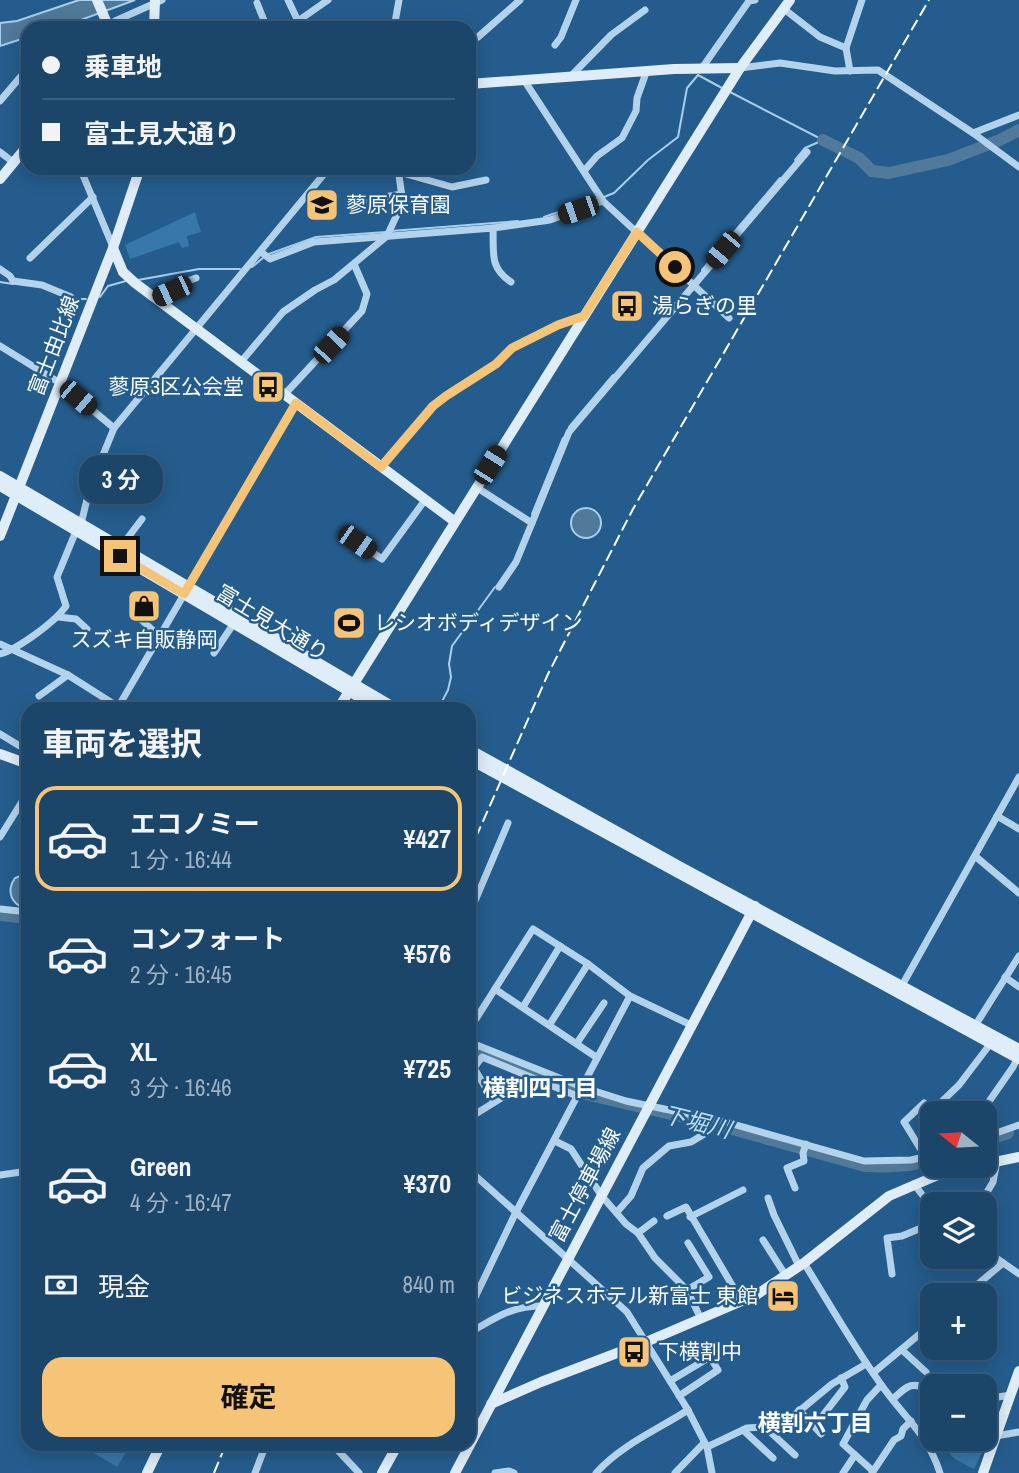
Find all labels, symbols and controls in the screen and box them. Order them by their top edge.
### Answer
text: 乗車地 [84,49,162,84]
text: 富士見大通り [84,116,240,151]
school or university icon: 蓼原保育園 [303,186,341,224]
place label: 蓼原保育園 [346,190,451,219]
car [555,193,602,227]
car [702,227,745,273]
route start [659,251,691,283]
car [149,273,196,309]
bus stop icon: 湯らぎの里 [608,287,646,325]
place label: 湯らぎの里 [652,291,757,320]
street label: 富士由比線 [21,292,86,400]
car [309,322,354,368]
bus stop icon: 蓼原3区公会堂 [249,368,287,406]
place label: 蓼原3区公会堂 [108,372,244,401]
car [56,376,101,420]
car [470,442,511,488]
callout: 3 分 [78,454,162,504]
text: 3 分 [102,464,140,495]
car [334,521,381,563]
route end [104,540,136,572]
street label: 富士見大通り [211,578,334,667]
shop icon: スズキ自販静岡 [125,587,163,625]
sports icon: レシオボディデザイン [330,604,368,642]
place label: レシオボディデザイン [374,608,583,637]
place label: スズキ自販静岡 [71,625,218,654]
text: 車両を選択 [42,722,202,765]
text: エコノミー [130,806,260,841]
icon: car [46,807,109,870]
text: ¥427 [404,821,451,856]
text: 1 分 · 16:44 [130,844,232,875]
text: コンフォート [130,921,285,956]
icon: car [46,922,109,985]
text: ¥576 [404,936,451,971]
text: 2 分 · 16:45 [130,959,232,990]
text: XL [130,1034,157,1069]
icon: car [46,1037,109,1100]
text: ¥725 [404,1051,451,1086]
text: 3 分 · 16:46 [130,1072,232,1103]
district label: 横割四丁目 [483,1072,598,1103]
water label: 下堀川 [660,1098,737,1146]
north arrow [920,1101,998,1178]
map controls [920,1101,997,1451]
street label: 富士停車場線 [542,1122,627,1247]
text: Green [130,1149,192,1184]
icon: car [46,1152,109,1215]
text: ¥370 [404,1166,451,1201]
text: 4 分 · 16:47 [130,1187,232,1218]
button: layers [920,1192,997,1269]
icon: cash [42,1266,80,1304]
text: 現金 [98,1269,150,1304]
text: 840 m [403,1269,455,1300]
hotel icon: ビジネスホテル新富士 東館 [764,1277,802,1315]
place label: ビジネスホテル新富士 東館 [501,1281,758,1310]
button: + [920,1283,997,1360]
bus stop icon: 下横割中 [615,1333,653,1371]
place label: 下横割中 [658,1337,742,1366]
button: 確定 [42,1357,455,1437]
button: − [920,1374,997,1451]
district label: 横割六丁目 [758,1407,873,1438]

